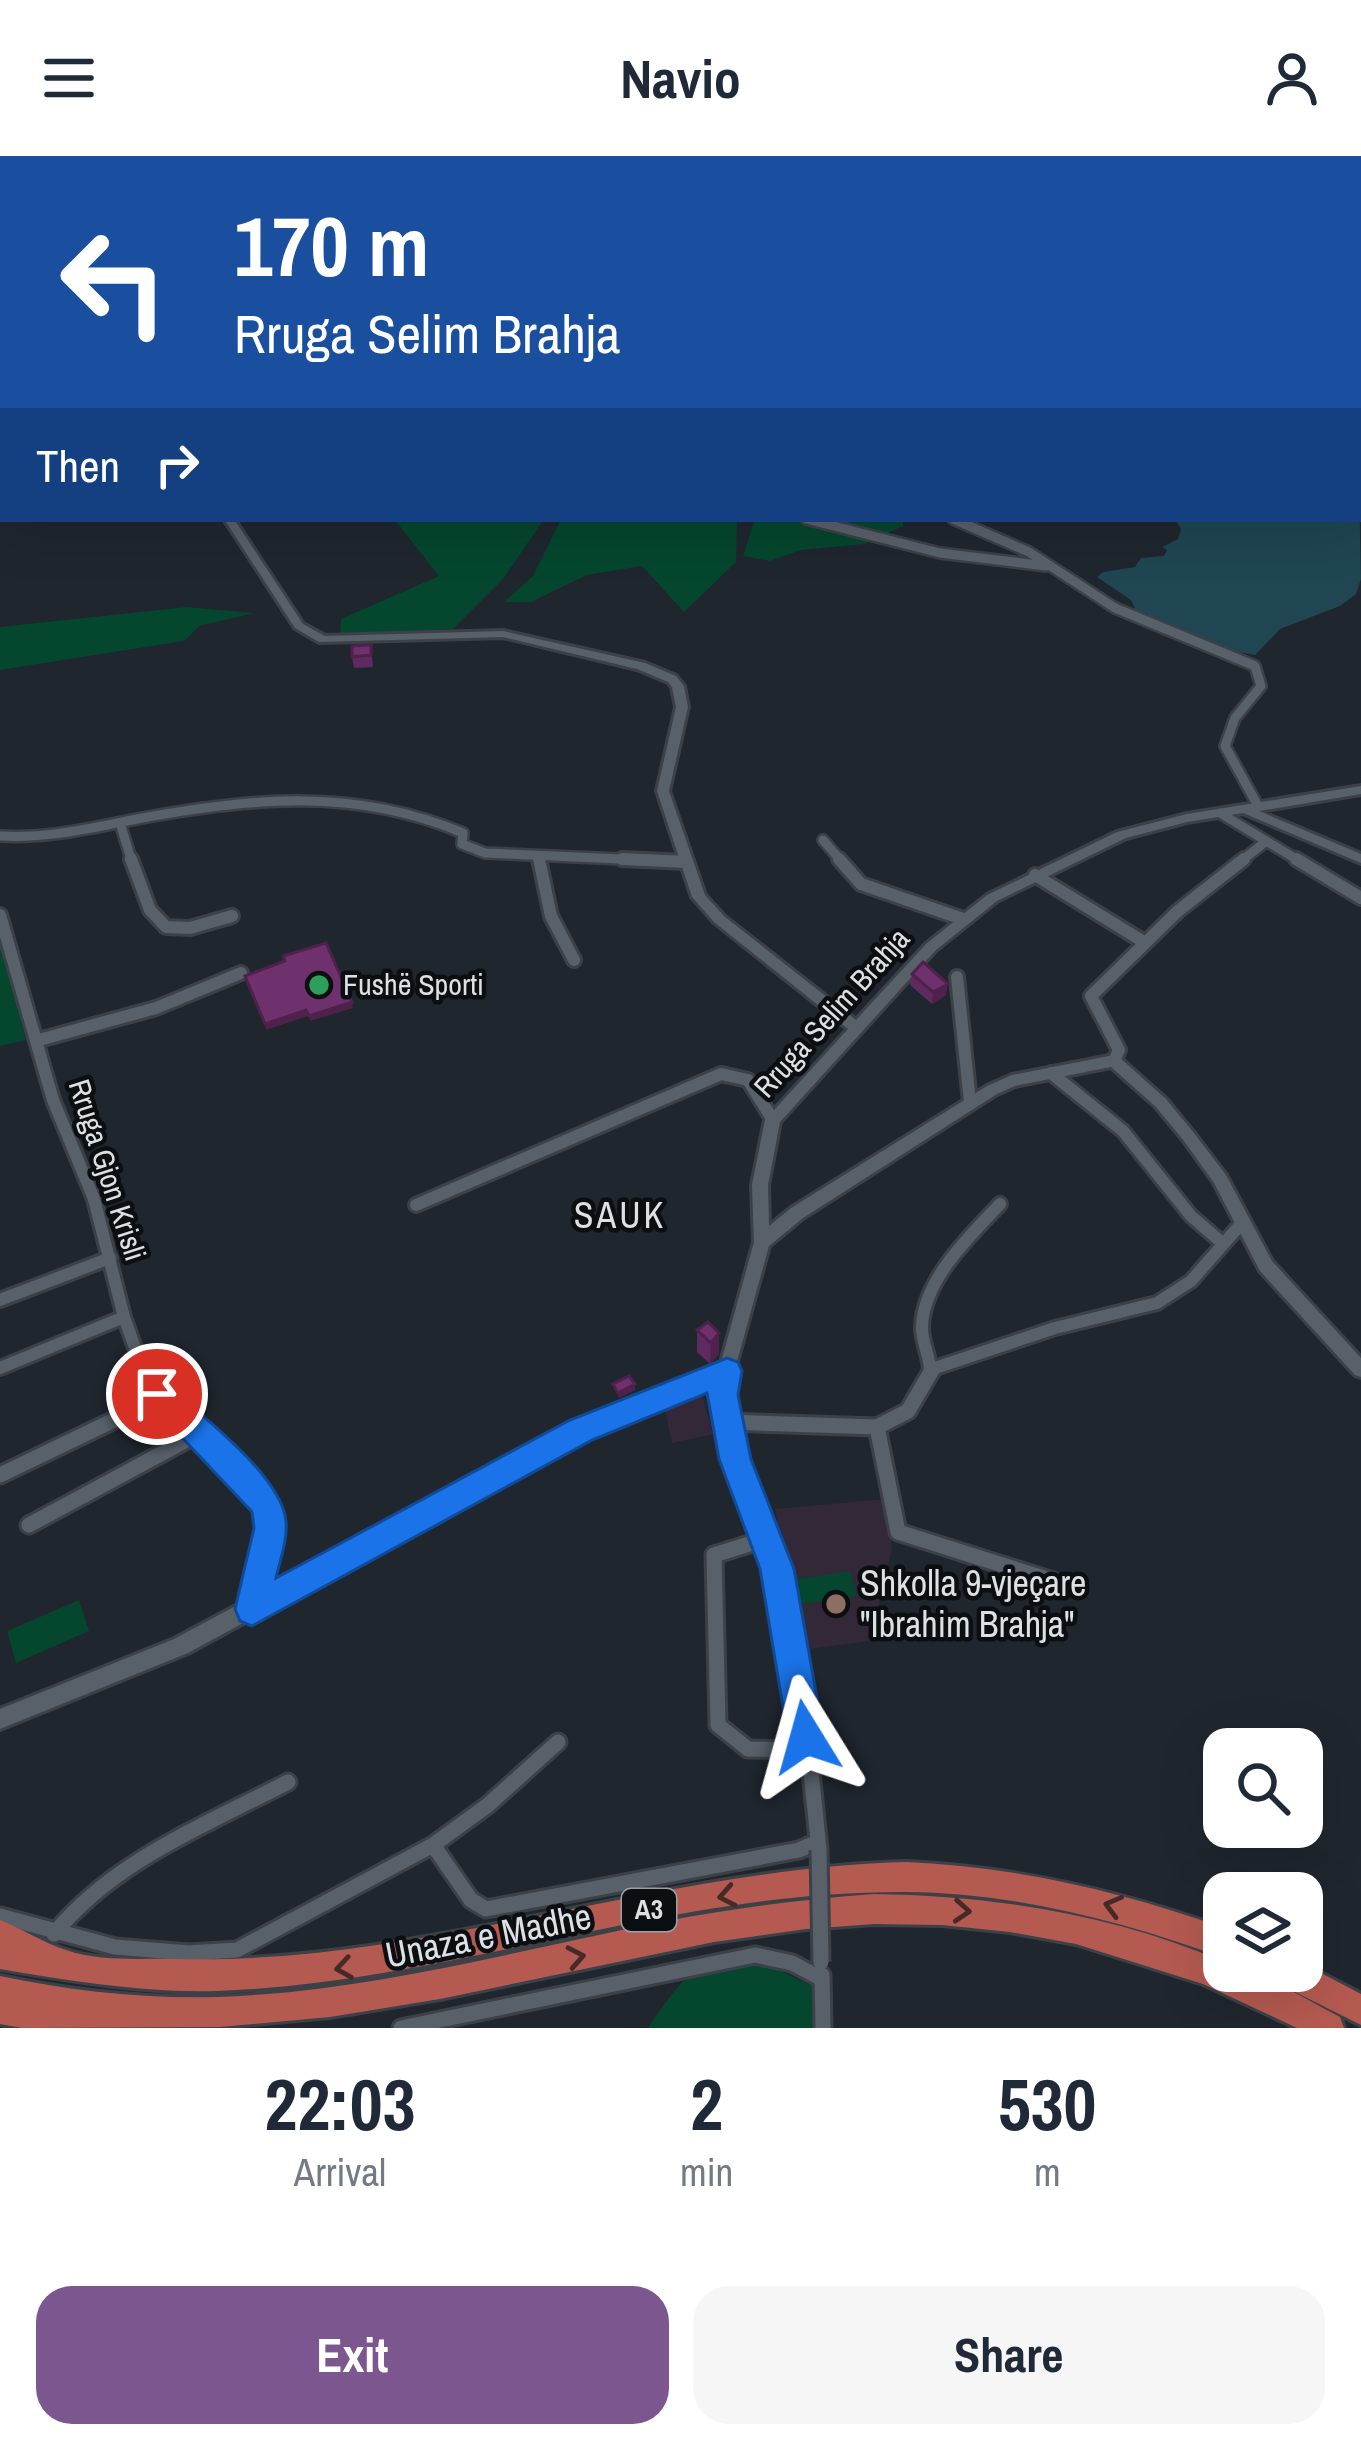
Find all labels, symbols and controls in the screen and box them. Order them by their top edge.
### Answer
text: Navio [620,42,741,115]
icon: menu [36,45,102,111]
icon: person [1259,45,1325,111]
text: 170 m [234,189,429,302]
icon: left [36,204,192,360]
text: Rruga Selim Brahja [234,297,620,370]
icon: right [144,432,210,498]
text: Then [36,435,120,496]
street label: Rruga Selim Brahja [745,919,918,1105]
place label: Fushë Sporti [343,964,484,1004]
marker: Fushë Sporti [306,972,332,998]
street label: Rruga Gjon Krisli [60,1074,156,1266]
district label: SAUK [574,1191,666,1239]
pin [106,1343,208,1445]
icon: arrive [124,1361,190,1427]
place label: Shkolla 9-vjeçare "Ibrahim Brahja" [860,1559,1086,1648]
marker: Shkolla 9-vjeçare "Ibrahim Brahja" [823,1591,849,1617]
position arrow [743,1674,869,1800]
map controls [1203,1728,1323,1992]
button: search [1203,1728,1323,1848]
button: layers [1203,1872,1323,1992]
one-way arrow [717,1882,737,1907]
road number: A3 [622,1889,676,1931]
street label: Unaza e Madhe [381,1892,595,1978]
one-way arrow [1103,1895,1124,1920]
one-way arrow [953,1898,972,1924]
one-way arrow [566,1945,586,1971]
one-way arrow [334,1955,354,1980]
text: 22:03 [265,2055,416,2152]
text: 2 [690,2055,723,2152]
text: 530 [998,2055,1096,2152]
text: Arrival [294,2146,386,2198]
text: min [680,2146,733,2198]
text: m [1034,2146,1061,2198]
button: Exit [36,2286,669,2424]
button: Share [693,2286,1325,2424]

